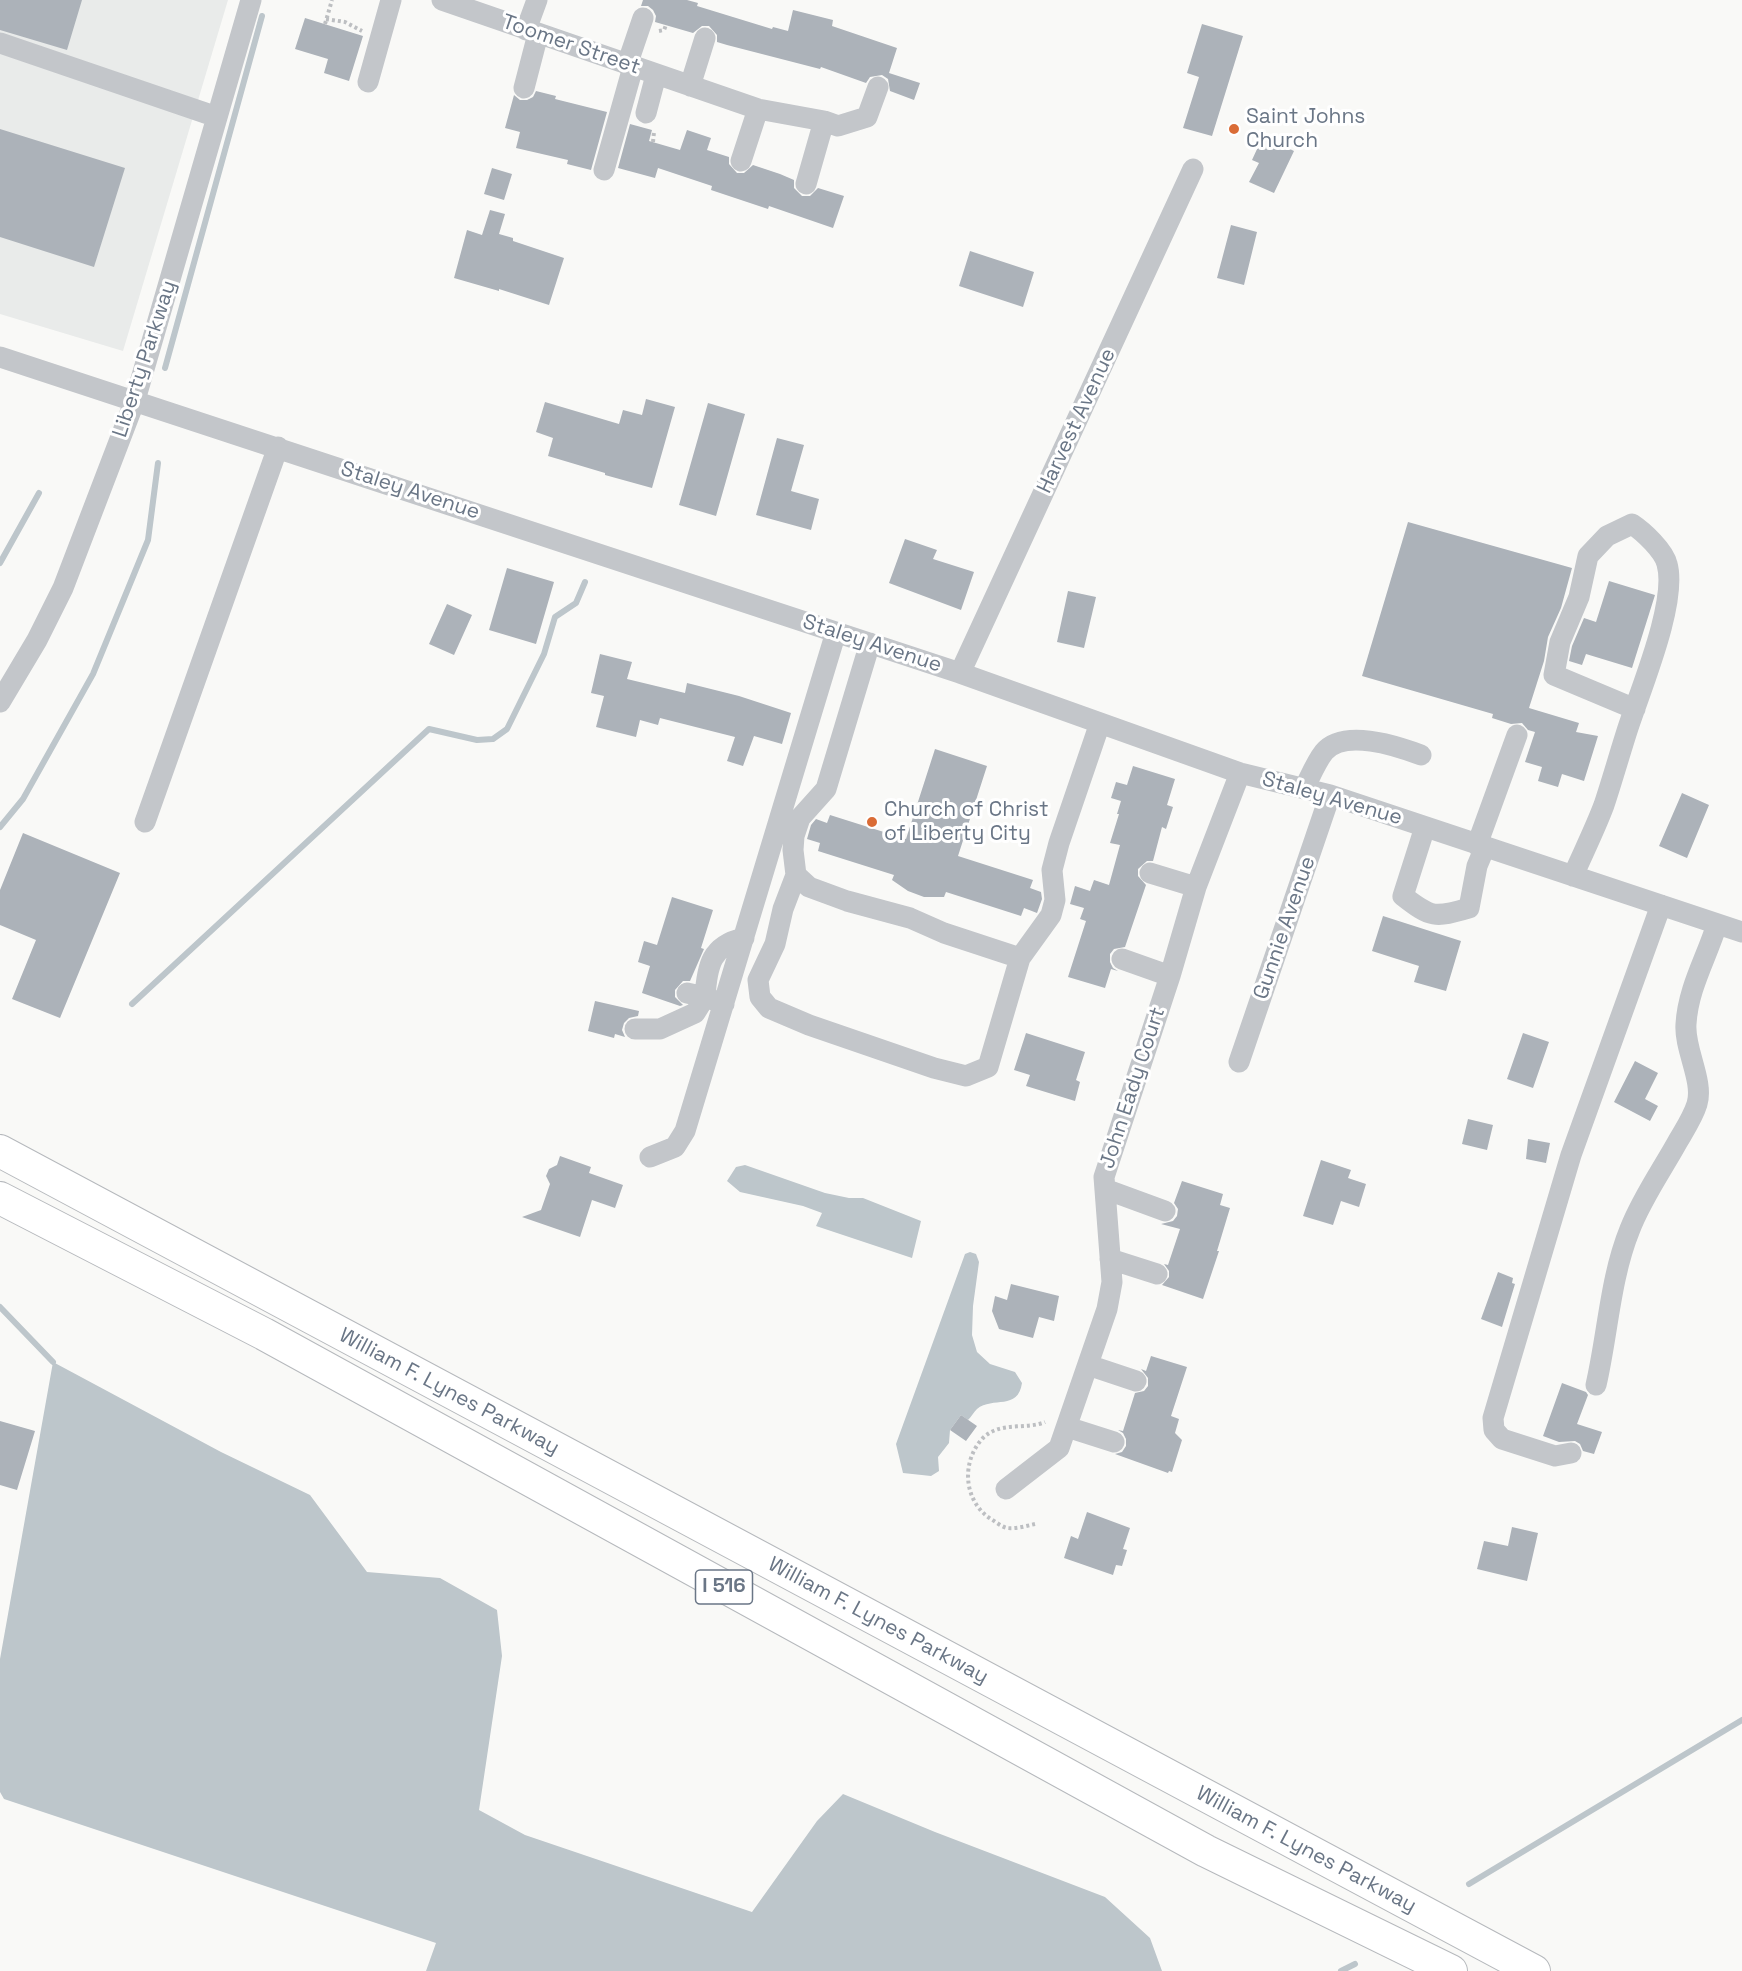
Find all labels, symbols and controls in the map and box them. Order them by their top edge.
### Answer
street label: Toomer Street [499,10,643,80]
place label: Saint Johns Church [1246,104,1365,154]
marker: Saint Johns Church [1227,122,1241,136]
street label: Liberty Parkway [108,277,182,441]
street label: Harvest Avenue [1032,344,1122,498]
street label: Staley Avenue [337,457,483,525]
street label: Staley Avenue [799,610,945,678]
street label: Staley Avenue [1259,767,1405,831]
place label: Church of Christ of Liberty City [884,797,1049,847]
marker: Church of Christ of Liberty City [865,815,879,829]
street label: Gunnie Avenue [1249,853,1321,1003]
street label: John Eady Court [1095,1004,1171,1172]
street label: William F. Lynes Parkway [335,1323,563,1461]
street label: William F. Lynes Parkway [764,1552,992,1690]
road number: I 516 [696,1570,752,1604]
street label: William F. Lynes Parkway [1192,1781,1420,1919]

